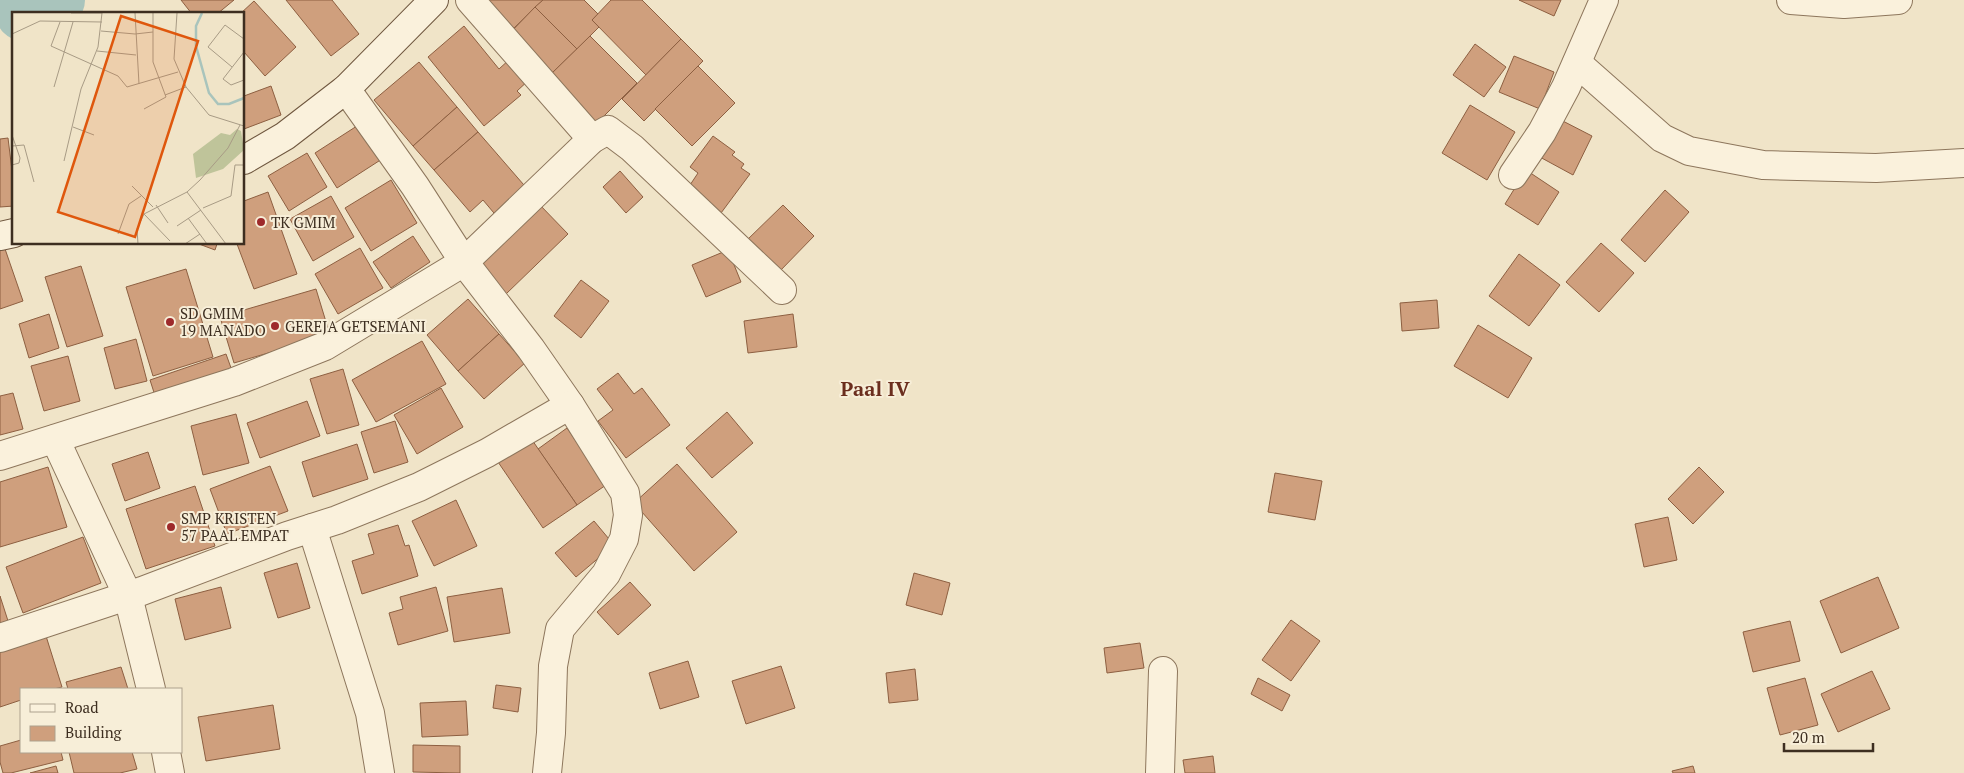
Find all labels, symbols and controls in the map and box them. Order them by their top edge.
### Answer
inset map [12,12,245,245]
place label: TK GMIM [271,212,335,232]
marker: TK GMIM [255,216,267,228]
place label: SD GMIM 19 MANADO [180,303,266,340]
marker: SD GMIM 19 MANADO [164,316,176,328]
place label: GEREJA GETSEMANI [285,316,426,336]
marker: GEREJA GETSEMANI [269,320,281,332]
district label: Paal IV [840,375,910,402]
place label: SMP KRISTEN 57 PAAL EMPAT [181,508,289,545]
marker: SMP KRISTEN 57 PAAL EMPAT [165,521,177,533]
legend [20,688,182,753]
text: Road [65,697,98,717]
scale bar [1784,720,1873,752]
text: Building [65,722,123,742]
text: 20 m [1792,727,1825,747]

